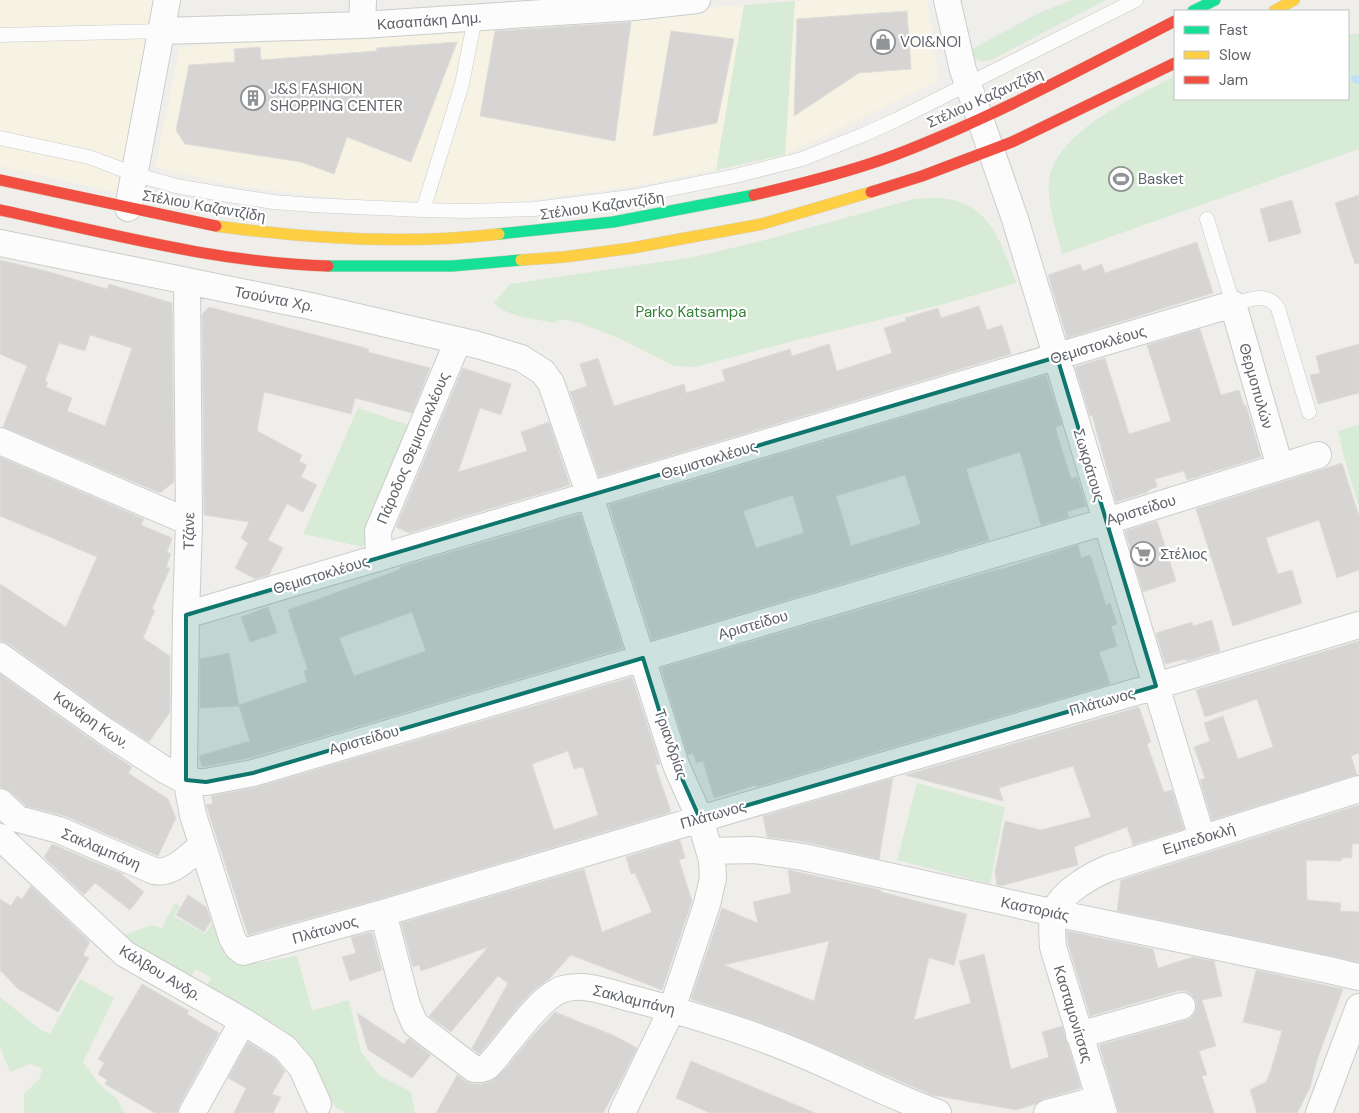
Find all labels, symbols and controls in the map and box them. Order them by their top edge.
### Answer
street label: Κασαπάκη Δημ. [376,7,482,35]
legend [1174,10,1349,100]
text: Fast [1219,20,1248,40]
shop icon: VOI&NOI [870,29,896,55]
place label: VOI&NOI [900,32,961,52]
text: Slow [1219,45,1252,65]
street label: Στέλιου Καζαντζίδη [924,63,1046,133]
text: Jam [1219,70,1248,90]
place label: J&S FASHION SHOPPING CENTER [270,79,403,116]
building icon: J&S FASHION SHOPPING CENTER [240,85,266,111]
sports icon: Basket [1108,166,1134,192]
place label: Basket [1138,169,1184,189]
street label: Στέλιου Καζαντζίδη [141,185,267,227]
street label: Στέλιου Καζαντζίδη [539,187,665,225]
street label: Τσούντα Χρ. [232,281,316,317]
park label: Parko Katsampa [636,302,746,322]
street label: Θεμιστοκλέους [1048,321,1148,369]
street label: Θερμοπυλών [1234,341,1278,431]
street label: Πάροδος Θεμιστοκλέους [372,369,454,527]
street label: Σωκράτους [1068,426,1110,504]
street label: Θεμιστοκλέους [659,436,759,484]
street label: Αριστείδου [1104,490,1178,530]
street label: Τζάνε [179,512,199,550]
supermarket icon: Στέλιος [1130,541,1156,567]
place label: Στέλιος [1160,544,1208,564]
street label: Θεμιστοκλέους [271,551,371,599]
street label: Αριστείδου [716,605,790,645]
street label: Πλάτωνος [1067,683,1137,721]
street label: Κανάρη Κων. [49,687,133,753]
street label: Τριανδρίας [650,706,692,782]
street label: Αριστείδου [327,720,401,760]
street label: Πλάτωνος [678,796,748,834]
street label: Εμπεδοκλή [1160,818,1238,860]
street label: Σακλαμπάνη [58,823,144,875]
street label: Καστοριάς [999,892,1071,926]
street label: Πλάτωνος [290,911,360,949]
street label: Κάλβου Ανδρ. [115,941,205,1005]
street label: Κασταμονίτσας [1049,963,1097,1065]
street label: Σακλαμπάνη [591,980,677,1020]

